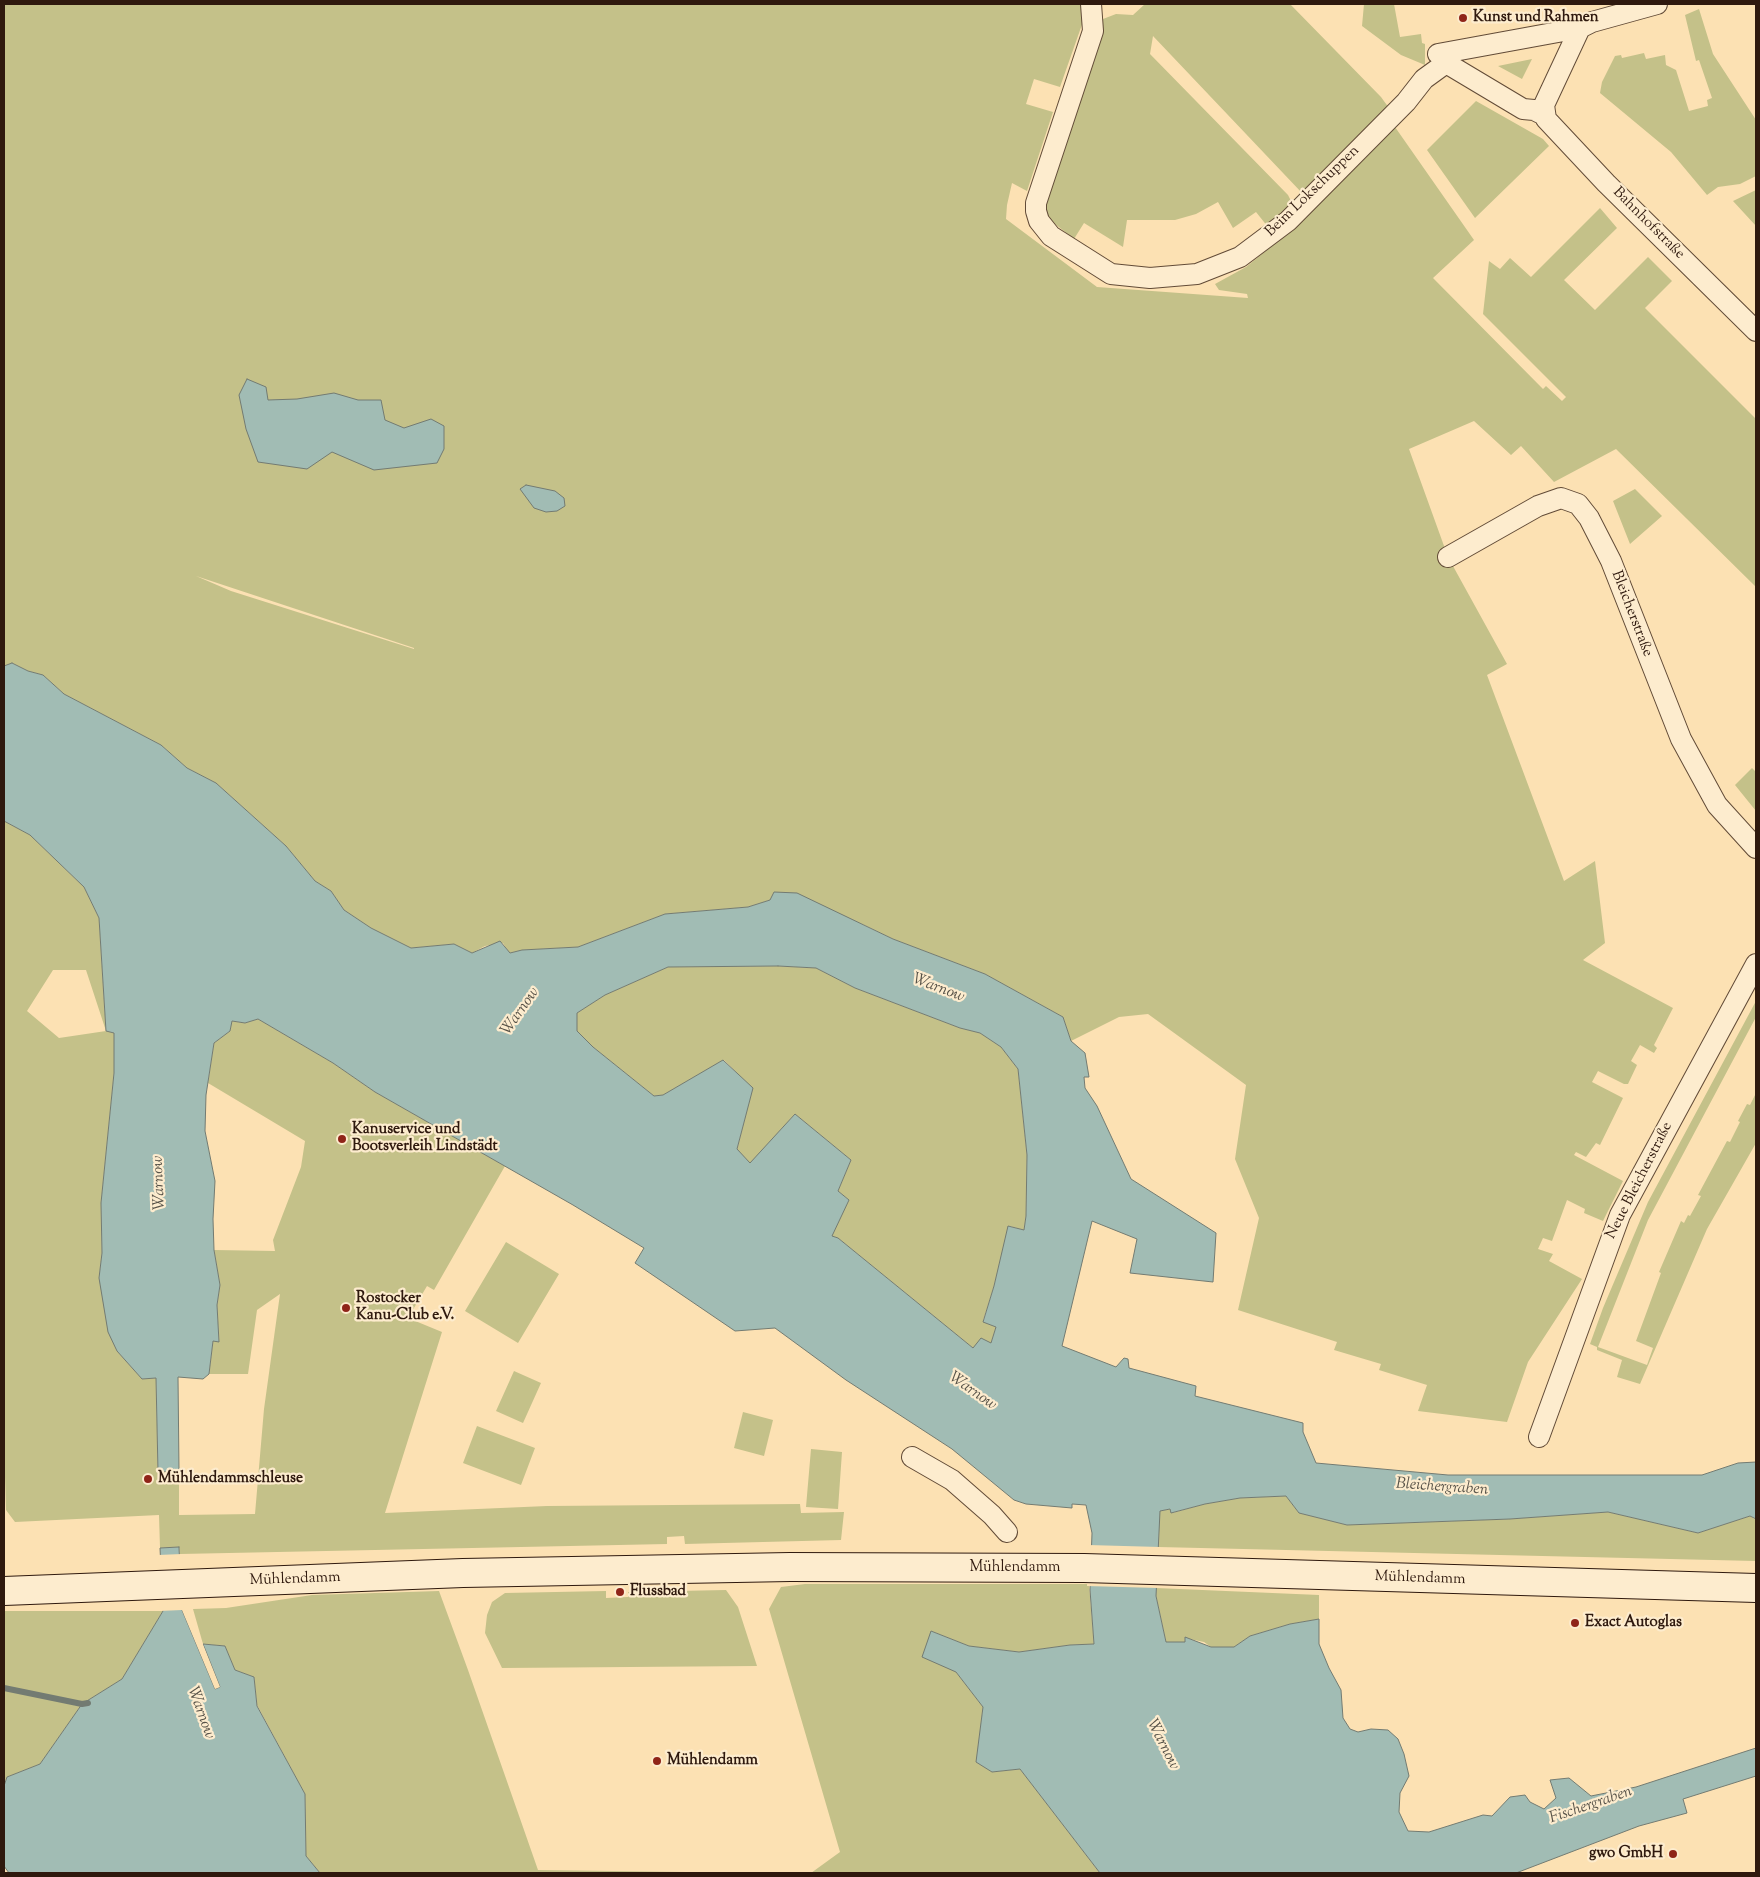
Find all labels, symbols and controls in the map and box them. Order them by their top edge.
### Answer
place label: Kunst und Rahmen [1473,9,1599,27]
marker: Kunst und Rahmen [1457,12,1469,24]
street label: Beim Lokschuppen [1262,142,1364,242]
street label: Bahnhofstraße [1608,184,1688,264]
street label: Bleicherstraße [1606,568,1656,660]
water label: Warnow [909,970,967,1008]
water label: Warnow [498,984,544,1040]
street label: Neue Bleicherstraße [1603,1120,1677,1242]
place label: Kanuservice und Bootsverleih Lindstädt [352,1121,498,1156]
marker: Kanuservice und Bootsverleih Lindstädt [336,1133,348,1145]
water label: Warnow [149,1156,171,1210]
place label: Rostocker Kanu-Club e.V. [356,1290,454,1325]
marker: Rostocker Kanu-Club e.V. [340,1302,352,1314]
water label: Warnow [944,1369,1000,1415]
place label: Mühlendammschleuse [158,1470,303,1488]
marker: Mühlendammschleuse [142,1473,154,1485]
water label: Bleichergraben [1395,1475,1489,1501]
street label: Mühlendamm [970,1559,1060,1577]
street label: Mühlendamm [1374,1568,1466,1590]
street label: Mühlendamm [249,1569,341,1591]
place label: Flussbad [630,1583,686,1601]
marker: Flussbad [614,1586,626,1598]
place label: Exact Autoglas [1585,1614,1682,1632]
marker: Exact Autoglas [1569,1617,1581,1629]
water label: Warnow [182,1684,218,1742]
water label: Warnow [1141,1716,1183,1774]
place label: Mühlendamm [667,1752,758,1770]
marker: Mühlendamm [651,1755,663,1767]
water label: Fischergraben [1547,1783,1635,1829]
place label: gwo GmbH [1589,1845,1663,1863]
marker: gwo GmbH [1667,1848,1679,1860]

